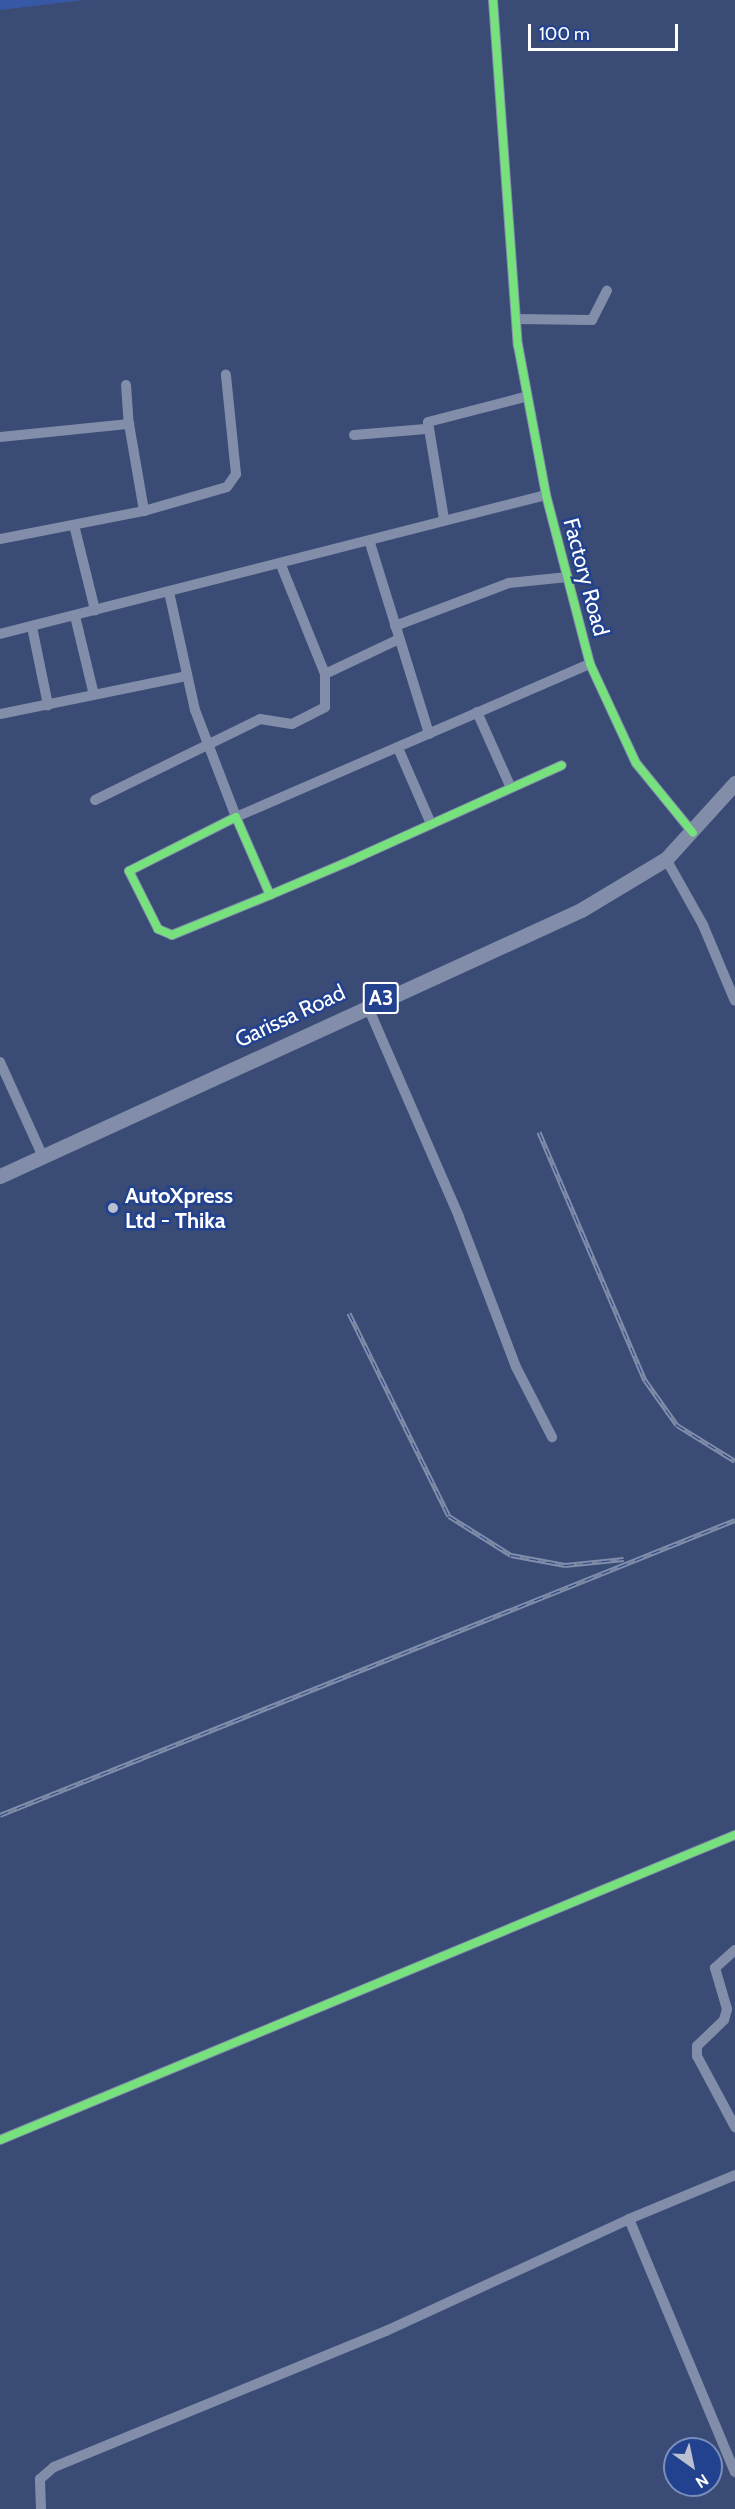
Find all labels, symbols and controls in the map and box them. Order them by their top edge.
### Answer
scale bar [531,12,681,50]
text: 100 m [539,23,590,45]
street label: Factory Road [558,515,614,639]
street label: Garissa Road [231,979,349,1053]
road number: A3 [362,980,400,1016]
place label: AutoXpress Ltd - Thika [125,1182,233,1234]
marker: AutoXpress Ltd - Thika [106,1201,120,1215]
north arrow [663,2437,723,2497]
text: N [692,2470,712,2492]

